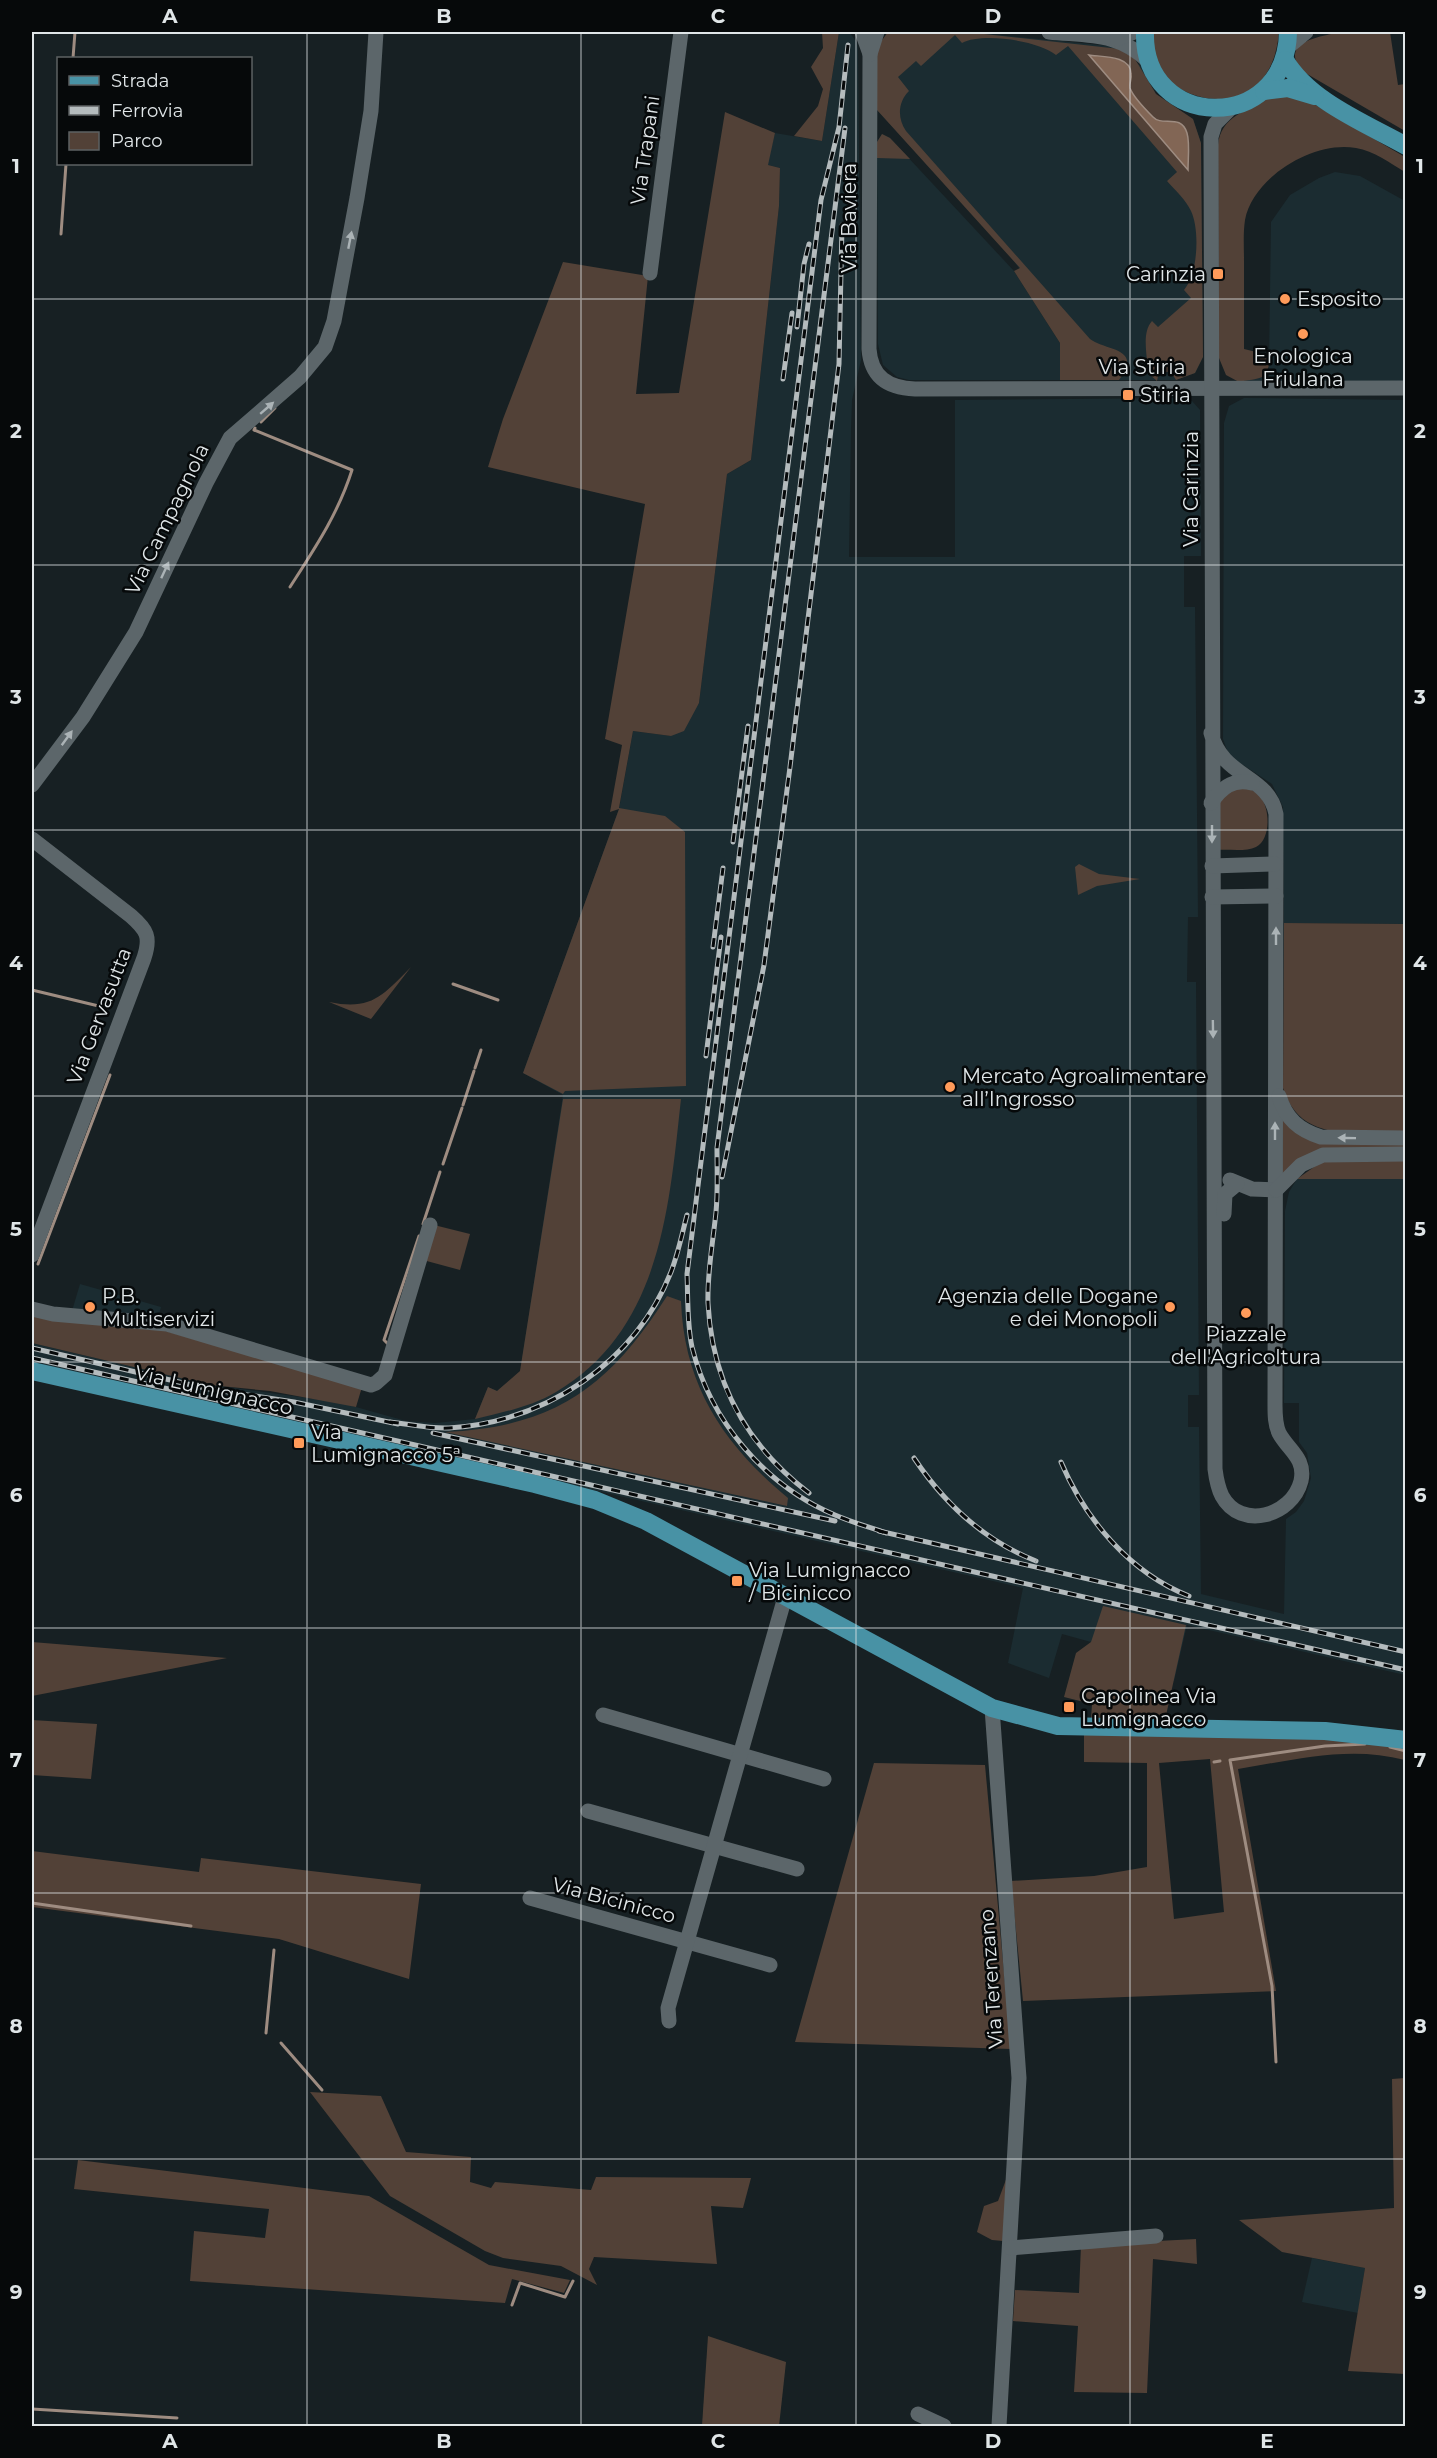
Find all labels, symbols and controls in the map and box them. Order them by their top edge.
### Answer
text: A [161,4,178,28]
text: B [436,4,452,28]
text: C [711,4,726,28]
text: D [985,4,1001,28]
text: E [1260,4,1274,28]
legend [57,57,252,165]
text: Strada [111,70,169,92]
street label: Via Trapani [625,94,665,206]
text: Ferrovia [111,100,183,122]
text: Parco [111,130,163,152]
text: 1 [12,154,20,178]
text: 1 [1416,154,1424,178]
street label: Via Baviera [837,163,861,273]
one-way arrow [346,230,355,249]
place label: Carinzia [1126,262,1206,286]
marker: Carinzia [1211,267,1225,281]
place label: Esposito [1297,287,1381,311]
marker: Esposito [1278,292,1292,306]
marker: Enologica Friulana [1296,327,1310,341]
place label: Enologica Friulana [1253,344,1353,391]
street label: Via Stiria [1099,355,1185,379]
place label: Stiria [1140,383,1191,407]
marker: Stiria [1121,388,1135,402]
one-way arrow [259,402,274,415]
text: 2 [10,419,22,443]
text: 2 [1414,419,1426,443]
street label: Via Carinzia [1179,431,1203,547]
street label: Via Campagnola [120,439,214,599]
one-way arrow [160,561,170,579]
text: 3 [9,685,22,709]
text: 3 [1413,685,1426,709]
one-way arrow [61,730,73,746]
one-way arrow [1207,824,1216,843]
one-way arrow [1271,927,1281,946]
street label: Via Gervasutta [62,944,136,1088]
text: 4 [9,951,23,975]
text: 4 [1413,951,1427,975]
one-way arrow [1209,1019,1218,1038]
place label: Mercato Agroalimentare all’Ingrosso [962,1064,1206,1111]
marker: Mercato Agroalimentare all’Ingrosso [943,1080,957,1094]
one-way arrow [1270,1122,1280,1141]
one-way arrow [1338,1133,1357,1143]
text: 5 [10,1217,22,1241]
text: 5 [1414,1217,1426,1241]
place label: P.B. Multiservizi [102,1284,215,1331]
place label: Agenzia delle Dogane e dei Monopoli [938,1284,1158,1331]
marker: P.B. Multiservizi [83,1300,97,1314]
marker: Agenzia delle Dogane e dei Monopoli [1163,1300,1177,1314]
marker: Piazzale dell'Agricoltura [1239,1306,1253,1320]
place label: Piazzale dell'Agricoltura [1171,1322,1321,1369]
street label: Via Lumignacco [133,1360,295,1420]
place label: Via Lumignacco 5ª [311,1420,461,1467]
marker: Via Lumignacco 5ª [292,1436,306,1450]
text: 6 [10,1483,23,1507]
text: 6 [1414,1483,1427,1507]
place label: Via Lumignacco / Bicinicco [748,1558,910,1605]
marker: Via Lumignacco / Bicinicco [730,1574,744,1588]
place label: Capolinea Via Lumignacco [1081,1684,1217,1731]
marker: Capolinea Via Lumignacco [1062,1700,1076,1714]
text: 7 [10,1748,22,1772]
text: 7 [1414,1748,1426,1772]
street label: Via Bicinicco [550,1872,678,1928]
street label: Via Terenzano [974,1908,1008,2050]
text: 8 [9,2014,23,2038]
text: 8 [1413,2014,1427,2038]
text: 9 [10,2280,22,2304]
text: 9 [1414,2280,1426,2304]
text: A [161,2429,178,2453]
text: B [436,2429,452,2453]
text: C [711,2429,726,2453]
text: D [985,2429,1001,2453]
text: E [1260,2429,1274,2453]

